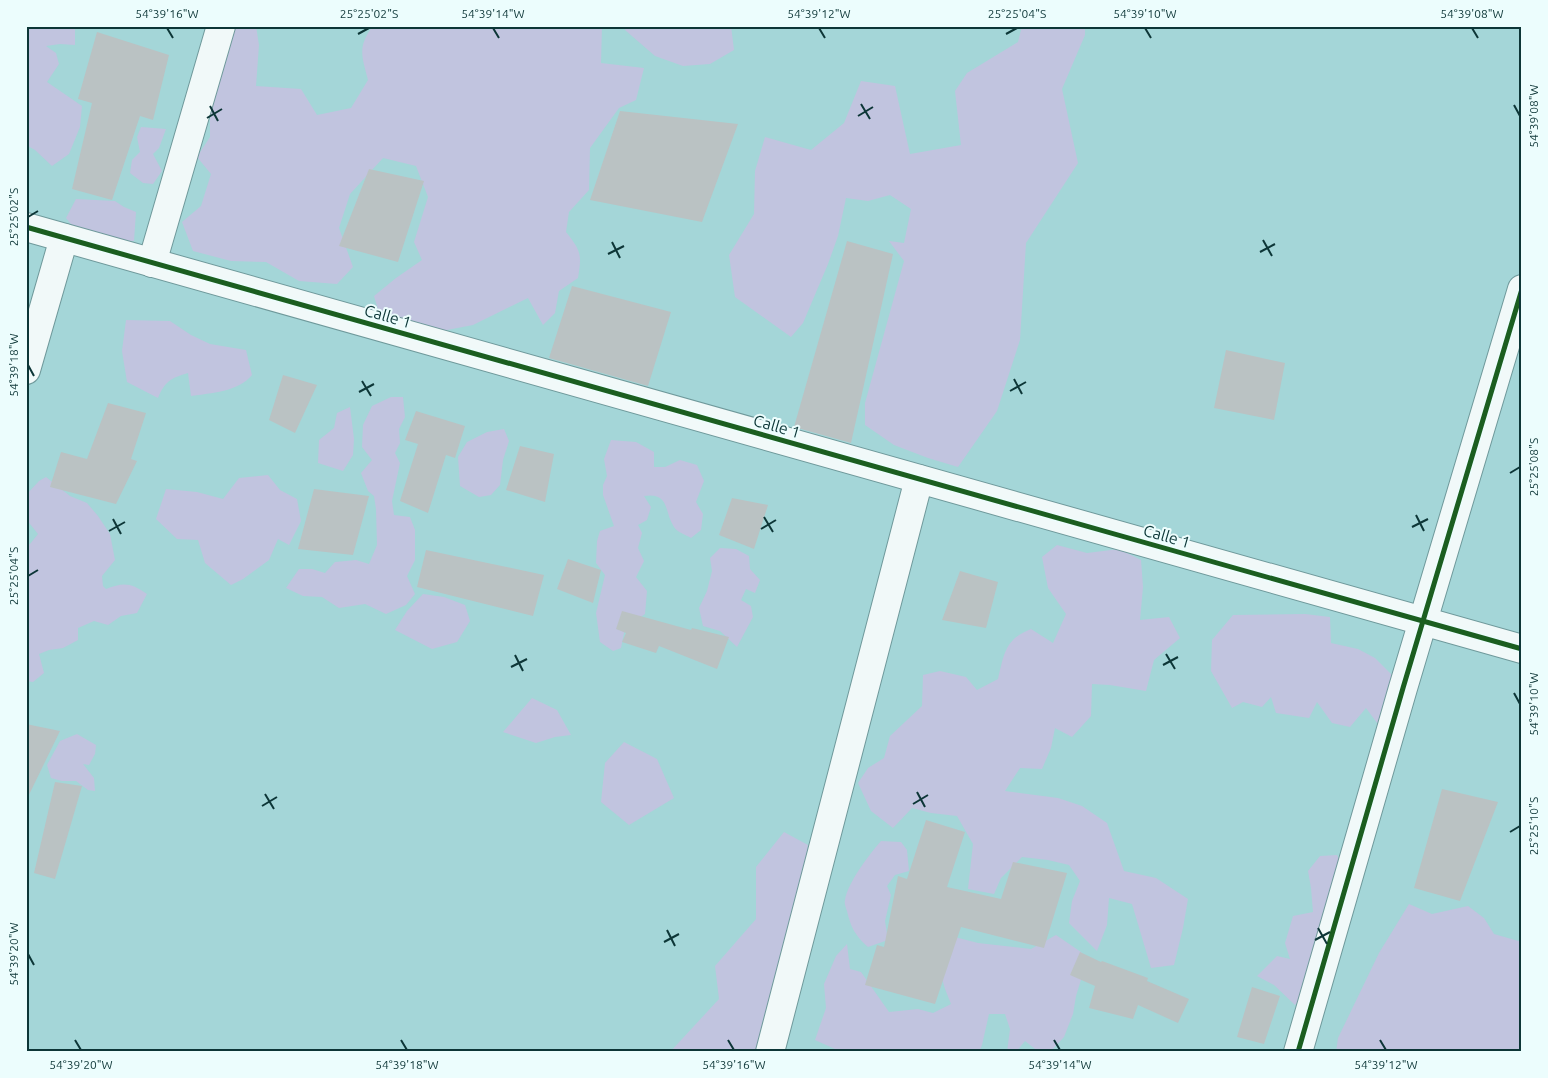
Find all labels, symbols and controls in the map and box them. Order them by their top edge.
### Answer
text: 54°39'16"W [135,7,199,20]
text: 25°25'02"S [340,7,398,20]
text: 54°39'14"W [461,7,525,20]
text: 54°39'12"W [787,7,851,20]
text: 25°25'04"S [988,7,1046,20]
text: 54°39'10"W [1113,7,1177,20]
text: 54°39'08"W [1440,7,1504,20]
text: 54°39'08"W [1527,84,1540,148]
text: 25°25'02"S [7,188,20,246]
street label: Calle 1 [362,301,414,331]
text: 54°39'18"W [7,333,20,397]
street label: Calle 1 [751,411,803,441]
text: 25°25'08"S [1527,438,1540,496]
street label: Calle 1 [1141,521,1193,551]
text: 25°25'04"S [7,547,20,605]
text: 54°39'10"W [1527,672,1540,736]
text: 25°25'10"S [1527,797,1540,855]
text: 54°39'20"W [7,922,20,986]
text: 54°39'20"W [49,1058,113,1071]
text: 54°39'18"W [375,1058,439,1071]
text: 54°39'16"W [702,1058,766,1071]
text: 54°39'14"W [1028,1058,1092,1071]
text: 54°39'12"W [1354,1058,1418,1071]

